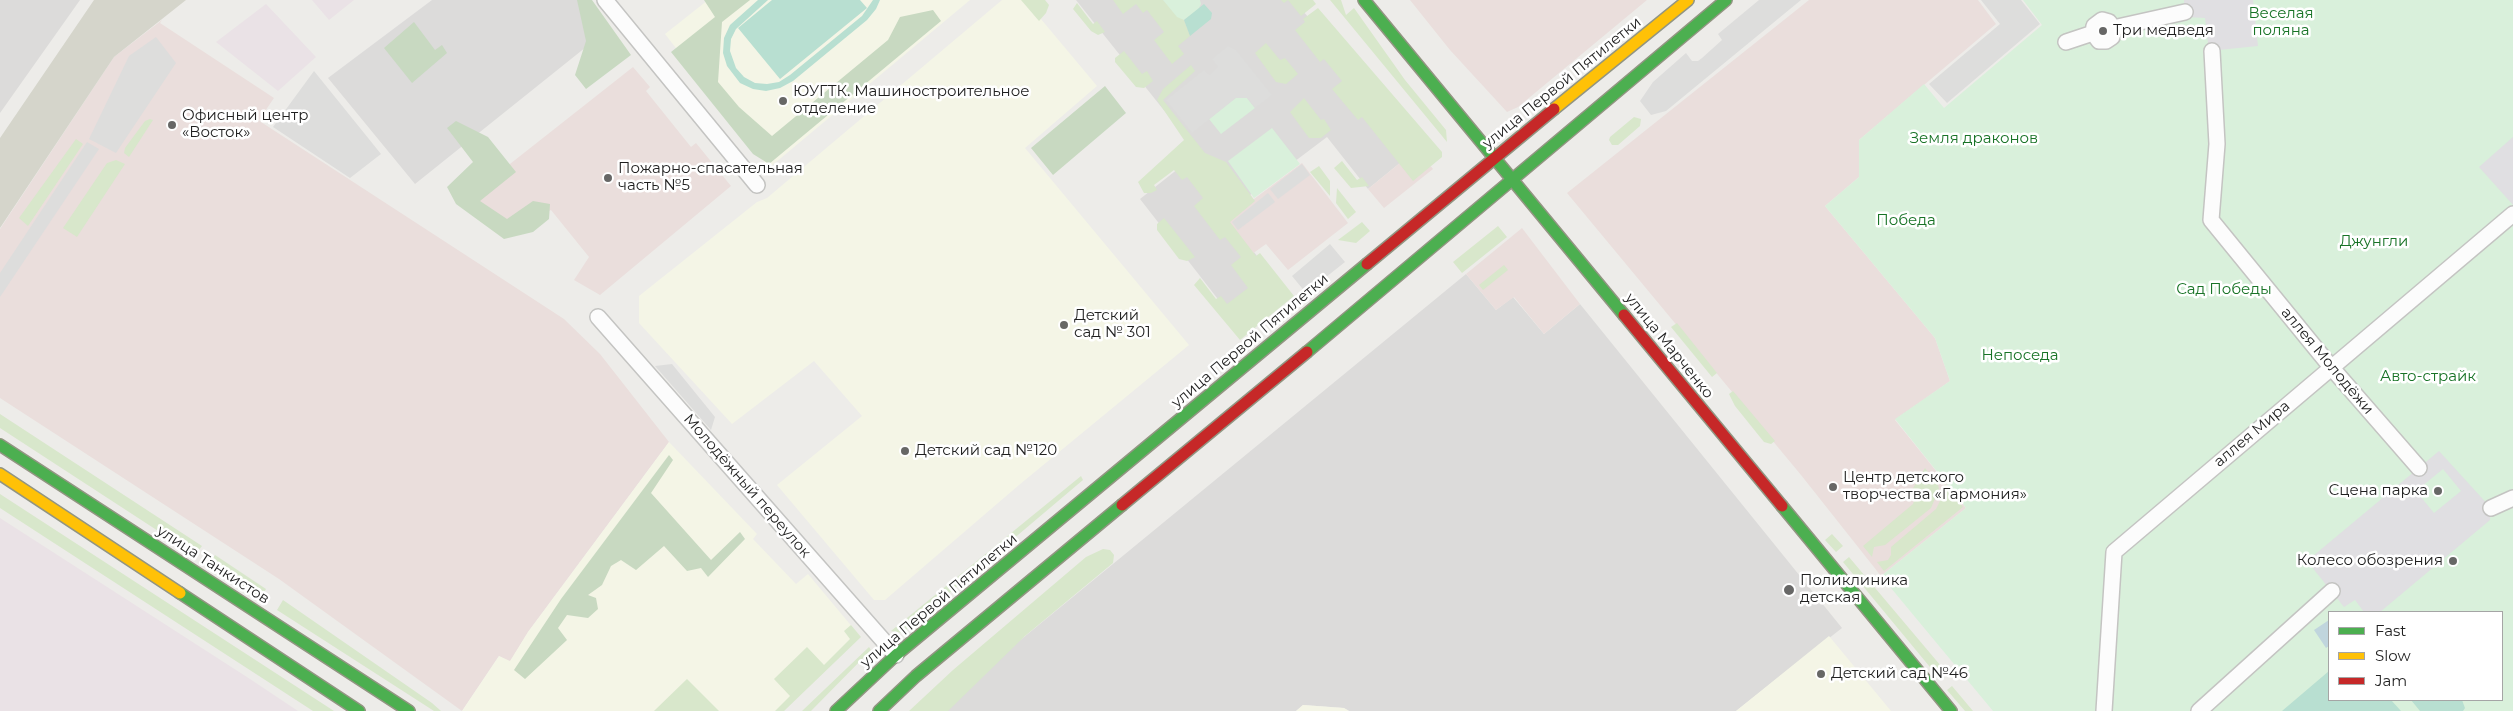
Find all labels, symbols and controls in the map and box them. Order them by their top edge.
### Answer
park label: Веселая поляна [2248,5,2314,40]
street label: улица Первой Пятилетки [1479,13,1645,153]
place label: Три медведя [2113,22,2214,40]
marker: Три медведя [2097,25,2109,37]
place label: ЮУГТК. Машиностроительное отделение [793,83,1030,118]
marker: ЮУГТК. Машиностроительное отделение [777,95,789,107]
place label: Офисный центр «Восток» [182,107,308,142]
marker: Офисный центр «Восток» [166,119,178,131]
park label: Земля драконов [1910,130,2038,148]
place label: Пожарно-спасательная часть №5 [618,160,803,195]
marker: Пожарно-спасательная часть №5 [602,172,614,184]
park label: Победа [1876,212,1936,230]
park label: Джунгли [2340,233,2408,251]
street label: улица Первой Пятилетки [1168,270,1332,412]
park label: Сад Победы [2176,281,2272,299]
street label: улица Марченко [1621,290,1717,402]
street label: аллея Молодёжи [2277,304,2377,418]
place label: Детский сад № 301 [1074,307,1151,342]
marker: Детский сад № 301 [1058,319,1070,331]
park label: Непоседа [1981,347,2059,365]
park label: Авто-страйк [2380,368,2476,386]
street label: аллея Мира [2210,397,2294,471]
street label: Молодёжный переулок [680,410,814,562]
place label: Детский сад №120 [915,442,1057,460]
marker: Детский сад №120 [899,445,911,457]
place label: Центр детского творчества «Гармония» [1843,469,2027,504]
marker: Центр детского творчества «Гармония» [1827,481,1839,493]
place label: Сцена парка [2328,482,2428,500]
marker: Сцена парка [2432,485,2444,497]
street label: улица Танкистов [153,522,273,608]
street label: улица Первой Пятилетки [857,530,1021,672]
place label: Колесо обозрения [2297,552,2443,570]
marker: Колесо обозрения [2447,555,2459,567]
place label: Поликлиника детская [1800,572,1908,607]
marker: Поликлиника детская [1782,583,1796,597]
legend [2328,611,2503,701]
text: Fast [2375,621,2406,640]
text: Slow [2375,646,2411,665]
place label: Детский сад №46 [1831,665,1968,683]
marker: Детский сад №46 [1815,668,1827,680]
text: Jam [2375,671,2407,690]

